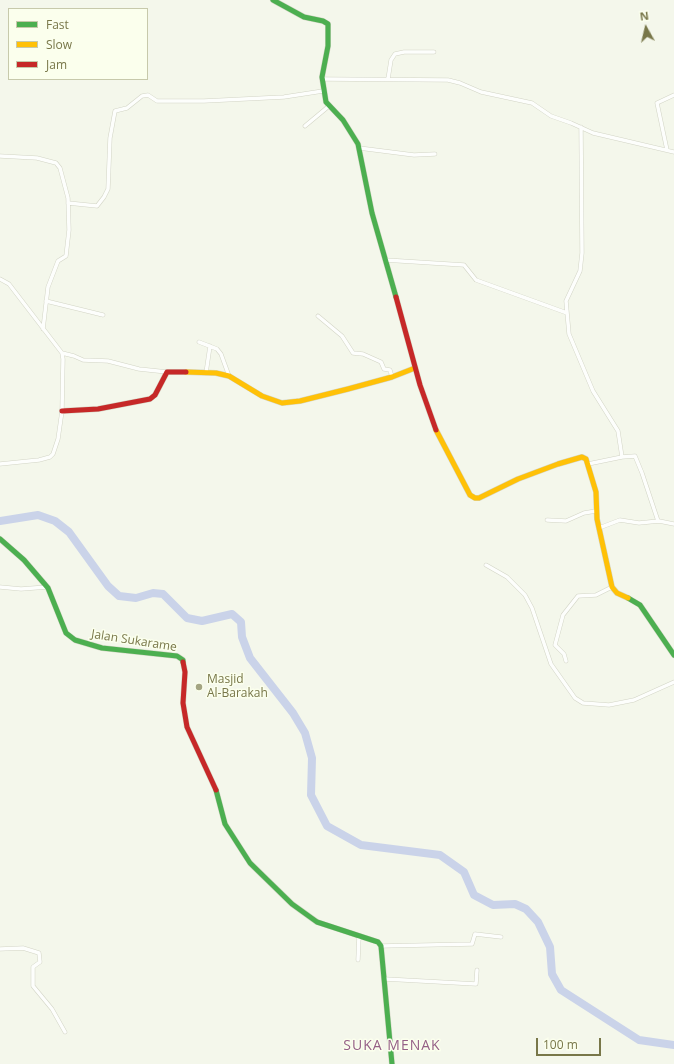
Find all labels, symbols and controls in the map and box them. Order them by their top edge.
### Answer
legend [8,8,148,80]
north arrow [626,8,666,48]
text: N [639,8,650,24]
text: Fast [46,16,69,33]
text: Slow [46,36,72,53]
text: Jam [46,56,67,73]
street label: Jalan Sukarame [90,627,178,655]
place label: Masjid Al-Barakah [207,673,268,701]
marker: Masjid Al-Barakah [194,682,204,692]
scale bar [538,1030,603,1056]
text: 100 m [543,1036,578,1053]
district label: SUKA MENAK [343,1038,441,1054]

